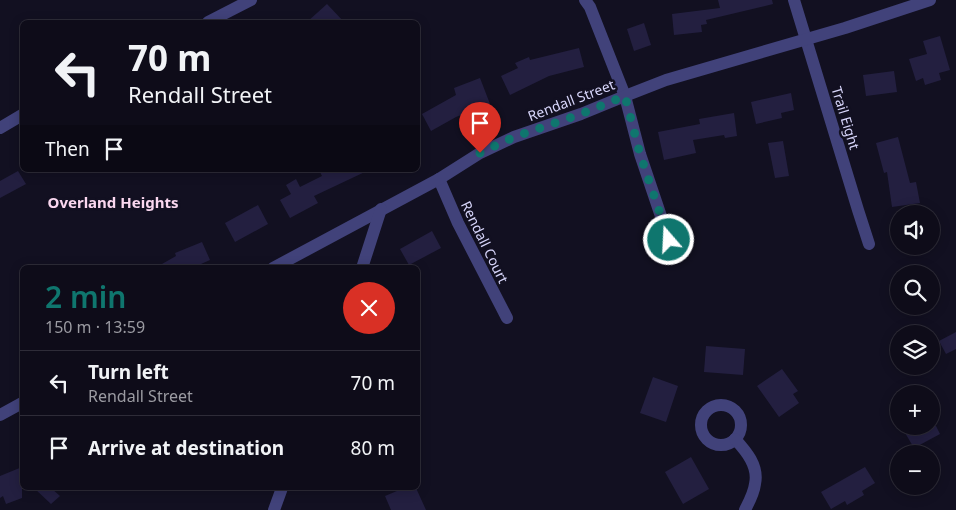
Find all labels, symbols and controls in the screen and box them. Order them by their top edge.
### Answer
text: 70 m [128,34,211,81]
icon: left [45,40,110,105]
street label: Rendall Street [525,75,617,125]
text: Rendall Street [128,79,272,109]
street label: Trail Eight [827,84,865,152]
pin [459,102,501,153]
icon: arrive [466,109,494,137]
icon: arrive [100,135,128,163]
text: Then [45,136,90,162]
district label: Overland Heights [48,192,178,212]
street label: Rendall Court [457,198,513,286]
map controls [890,205,940,495]
button: sound [890,205,940,255]
position arrow [642,213,694,265]
button: search [890,265,940,315]
text: 2 min [45,276,126,317]
button: close [343,282,395,334]
text: 150 m · 13:59 [45,316,145,338]
button: layers [890,325,940,375]
text: Turn left [88,359,169,385]
icon: left [45,369,73,397]
text: 70 m [351,370,395,396]
text: Rendall Street [88,385,193,407]
button: + [890,385,940,435]
icon: arrive [45,434,73,462]
text: Arrive at destination [88,435,284,461]
text: 80 m [351,435,395,461]
button: − [890,445,940,495]

